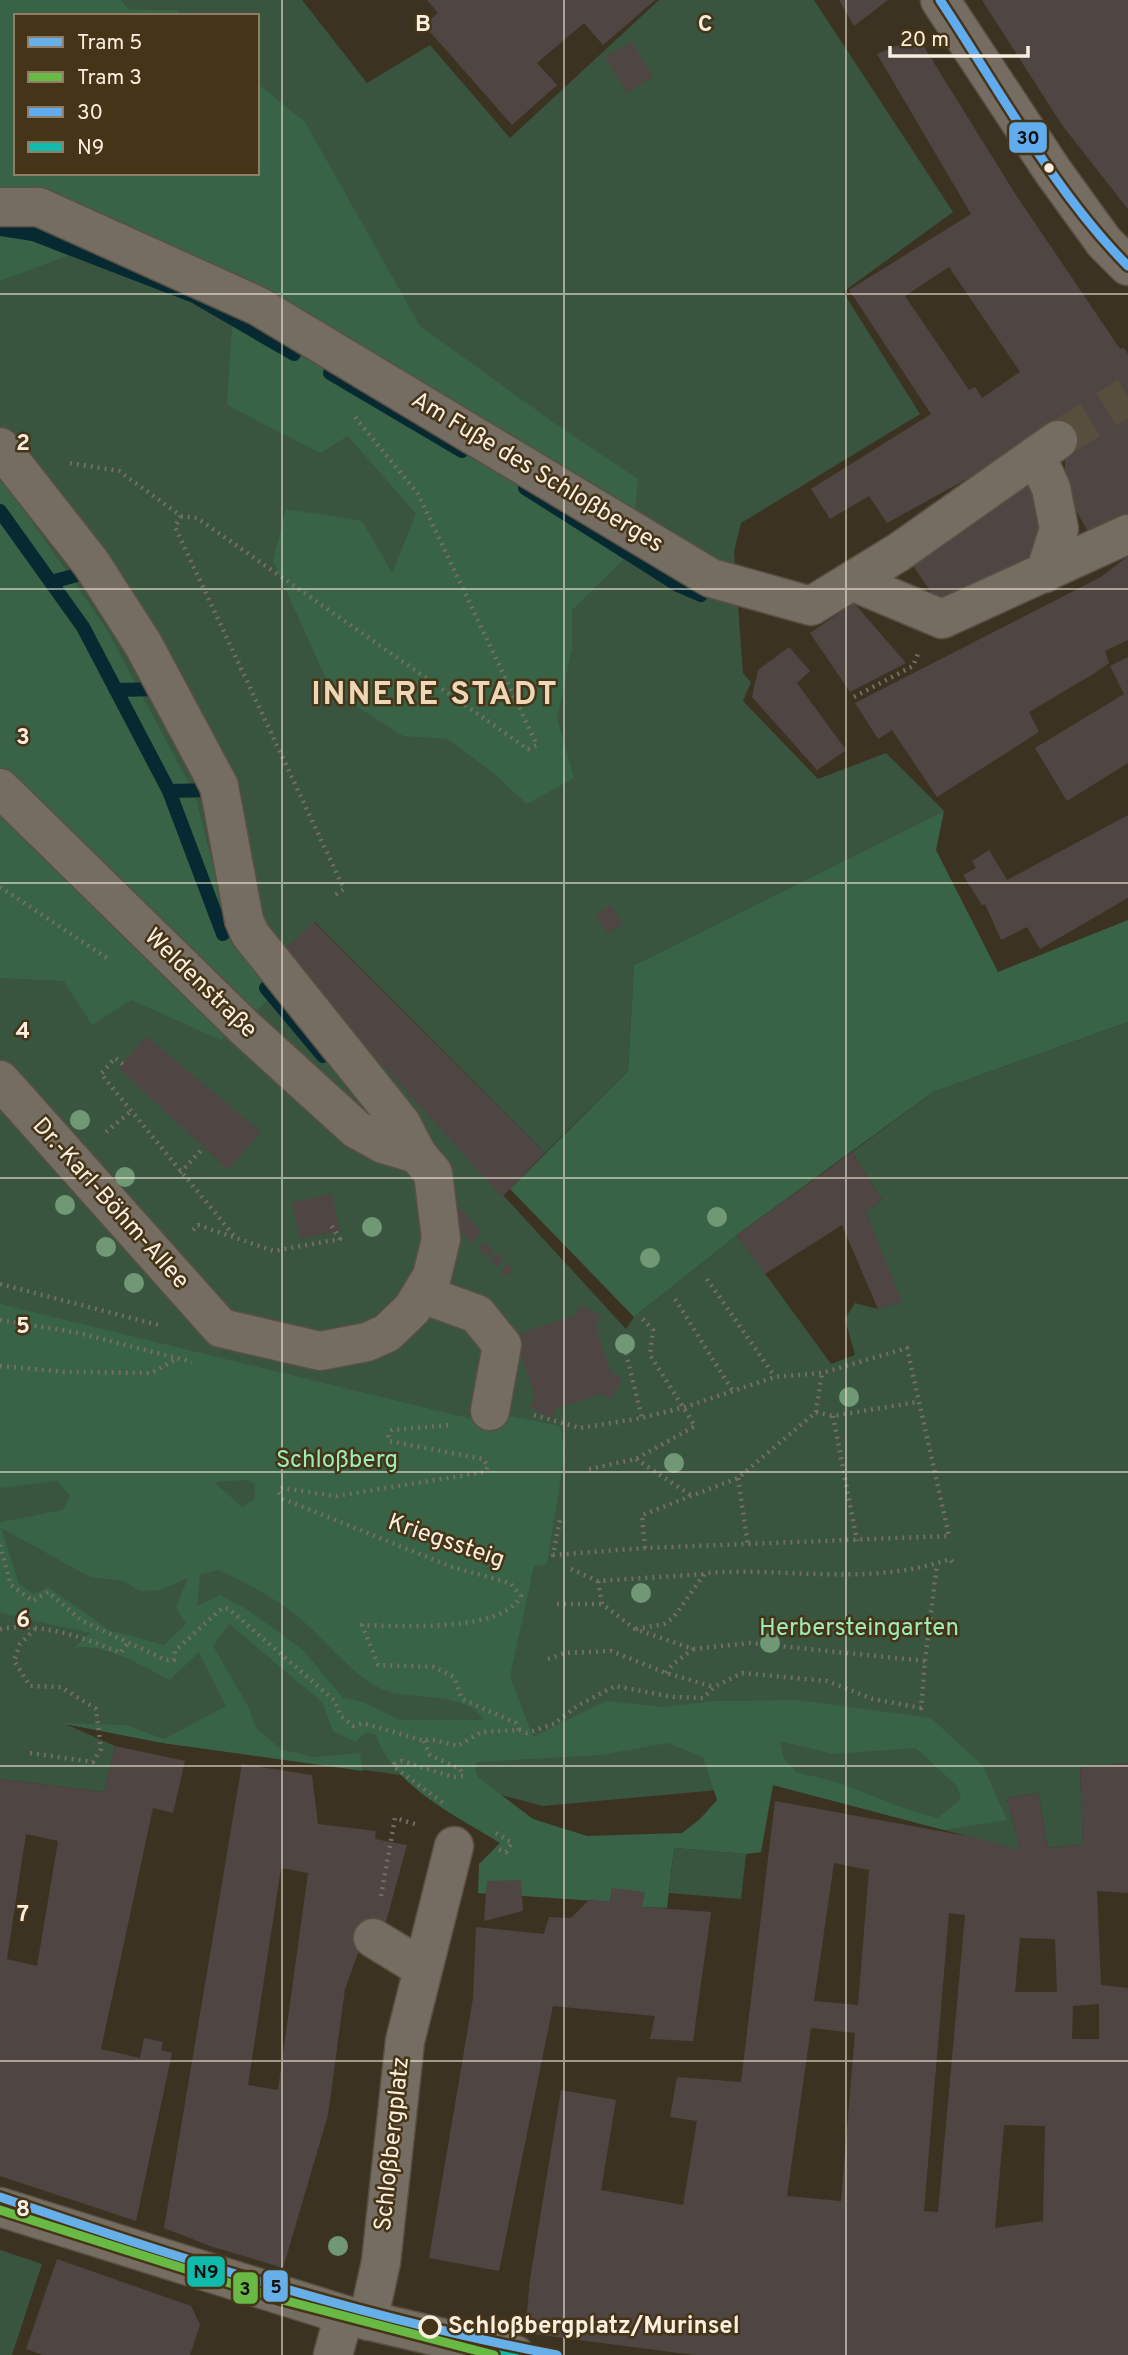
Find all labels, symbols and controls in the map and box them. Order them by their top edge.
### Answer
text: B [415,11,431,40]
text: C [698,11,712,40]
legend [14,14,259,175]
scale bar [890,14,1028,58]
text: 20 m [900,27,949,54]
text: Tram 5 [77,30,142,57]
text: Tram 3 [77,65,142,92]
text: 30 [77,100,103,127]
line badge: 30 [1008,121,1048,154]
text: 30 [1016,127,1040,151]
text: N9 [77,135,104,162]
unlabelled marker [1042,161,1056,175]
street label: Am Fuße des Schloßberges [405,386,669,560]
text: 2 [16,430,30,459]
district label: INNERE STADT [311,676,559,716]
text: 3 [16,724,30,753]
street label: Weldenstraße [137,923,263,1045]
text: 4 [16,1018,30,1047]
street label: Dr.-Karl-Böhm-Allee [25,1112,195,1296]
text: 5 [16,1313,30,1342]
park label: Schloßberg [276,1446,398,1476]
street label: Kriegssteig [384,1508,508,1576]
text: 6 [16,1607,30,1636]
park label: Herbersteingarten [759,1614,959,1644]
text: 7 [17,1901,29,1930]
street label: Schloßbergplatz [369,2055,417,2233]
text: 8 [16,2196,30,2225]
line badge: N9 [186,2255,226,2288]
text: N9 [193,2261,219,2285]
line badge: 5 [262,2269,289,2303]
line badge: 3 [232,2271,259,2305]
text: 5 [270,2276,282,2300]
text: 3 [239,2278,251,2302]
place label: Schloßbergplatz/Murinsel [448,2312,740,2342]
marker: Schloßbergplatz/Murinsel [419,2316,441,2338]

